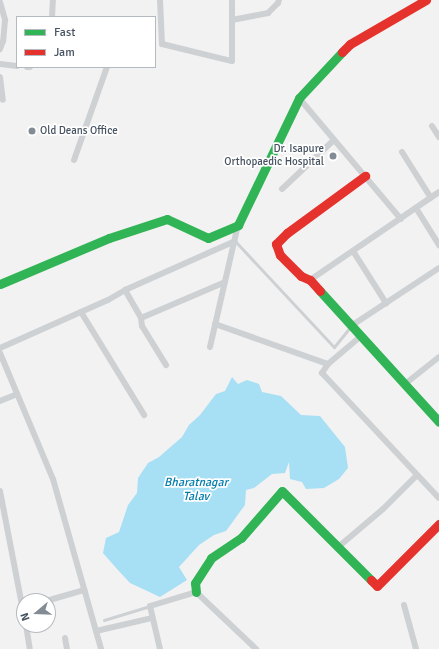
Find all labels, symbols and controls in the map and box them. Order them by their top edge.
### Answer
legend [16,16,156,68]
text: Fast [54,25,75,40]
text: Jam [54,45,75,60]
place label: Old Deans Office [40,124,118,138]
marker: Old Deans Office [27,126,37,136]
place label: Dr. Isapure Orthopaedic Hospital [224,143,324,169]
marker: Dr. Isapure Orthopaedic Hospital [327,150,339,162]
water label: Bharatnagar Talav [164,476,228,504]
north arrow [16,593,56,633]
text: N [18,611,33,622]

